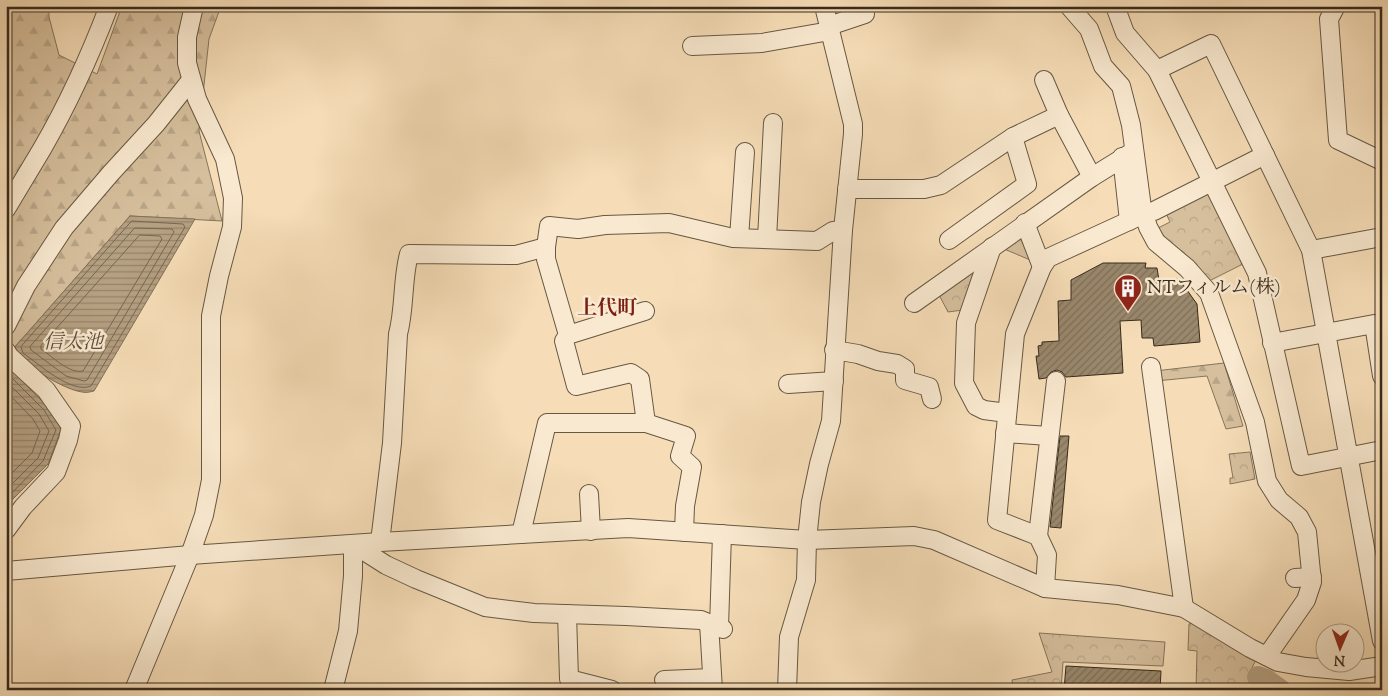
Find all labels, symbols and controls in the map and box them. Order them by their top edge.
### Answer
building icon: NTフィルム(株) [1113,273,1143,312]
place label: NTフィルム(株) [1147,275,1281,302]
district label: 上代町 [577,295,638,324]
water label: 信太池 [43,329,105,358]
north arrow [1316,624,1366,674]
text: N [1334,649,1346,669]

